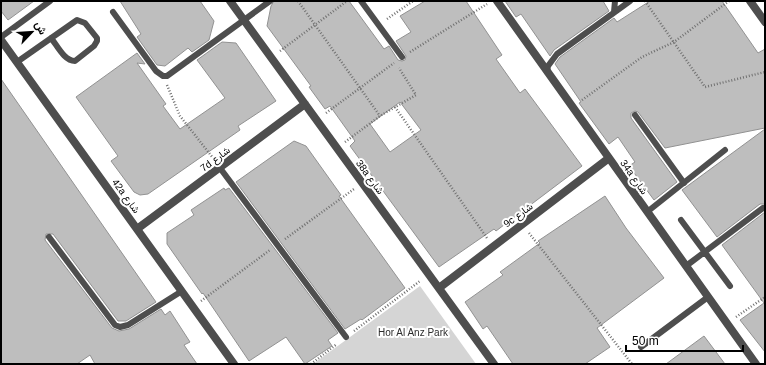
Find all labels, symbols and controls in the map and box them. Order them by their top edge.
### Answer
north arrow [12,12,52,52]
text: ش [32,19,49,37]
street label: 7d شارع [198,144,233,174]
street label: 38a شارع [353,158,386,197]
street label: 34a شارع [617,158,650,197]
street label: 42a شارع [109,177,142,216]
street label: 9c شارع [501,200,535,230]
park label: Hor Al Anz Park [378,327,449,338]
scale bar [626,327,743,353]
text: 50 m [632,334,659,348]

